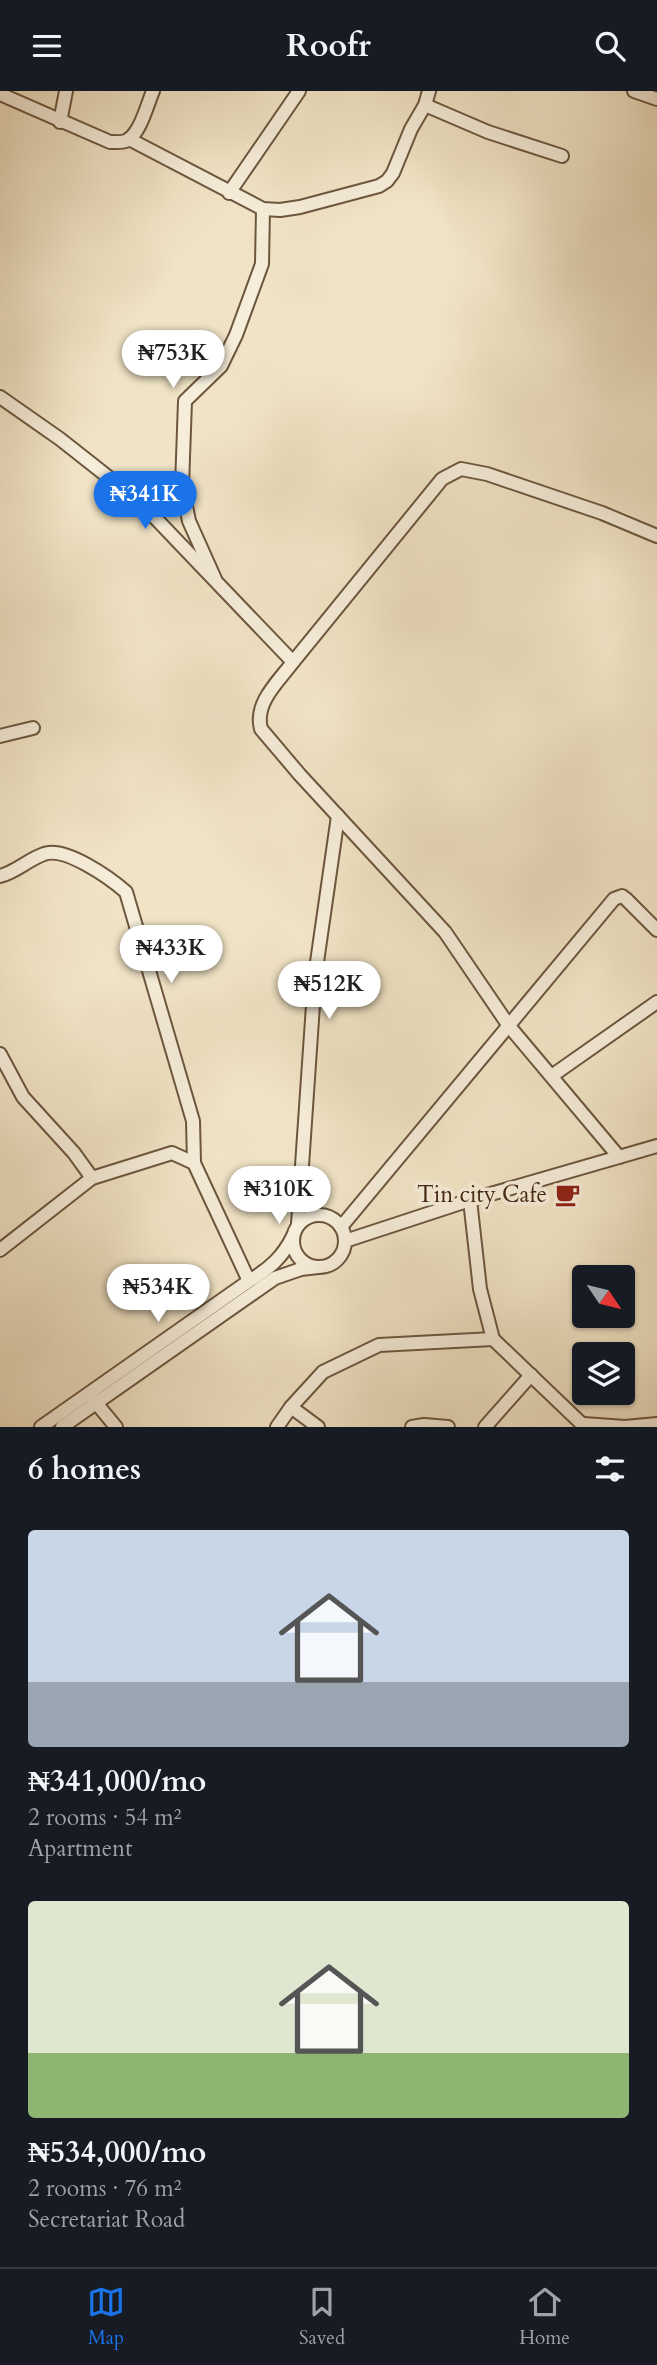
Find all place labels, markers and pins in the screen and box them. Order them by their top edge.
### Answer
pin: ₦753K [124,331,222,390]
pin: ₦341K [96,471,194,531]
pin: ₦433K [122,925,220,985]
pin: ₦512K [280,961,378,1021]
pin: ₦310K [230,1167,328,1226]
place label: Tin city Cafe [417,1179,547,1210]
cafe icon: Tin city Cafe [553,1180,581,1208]
pin: ₦534K [109,1265,207,1324]

